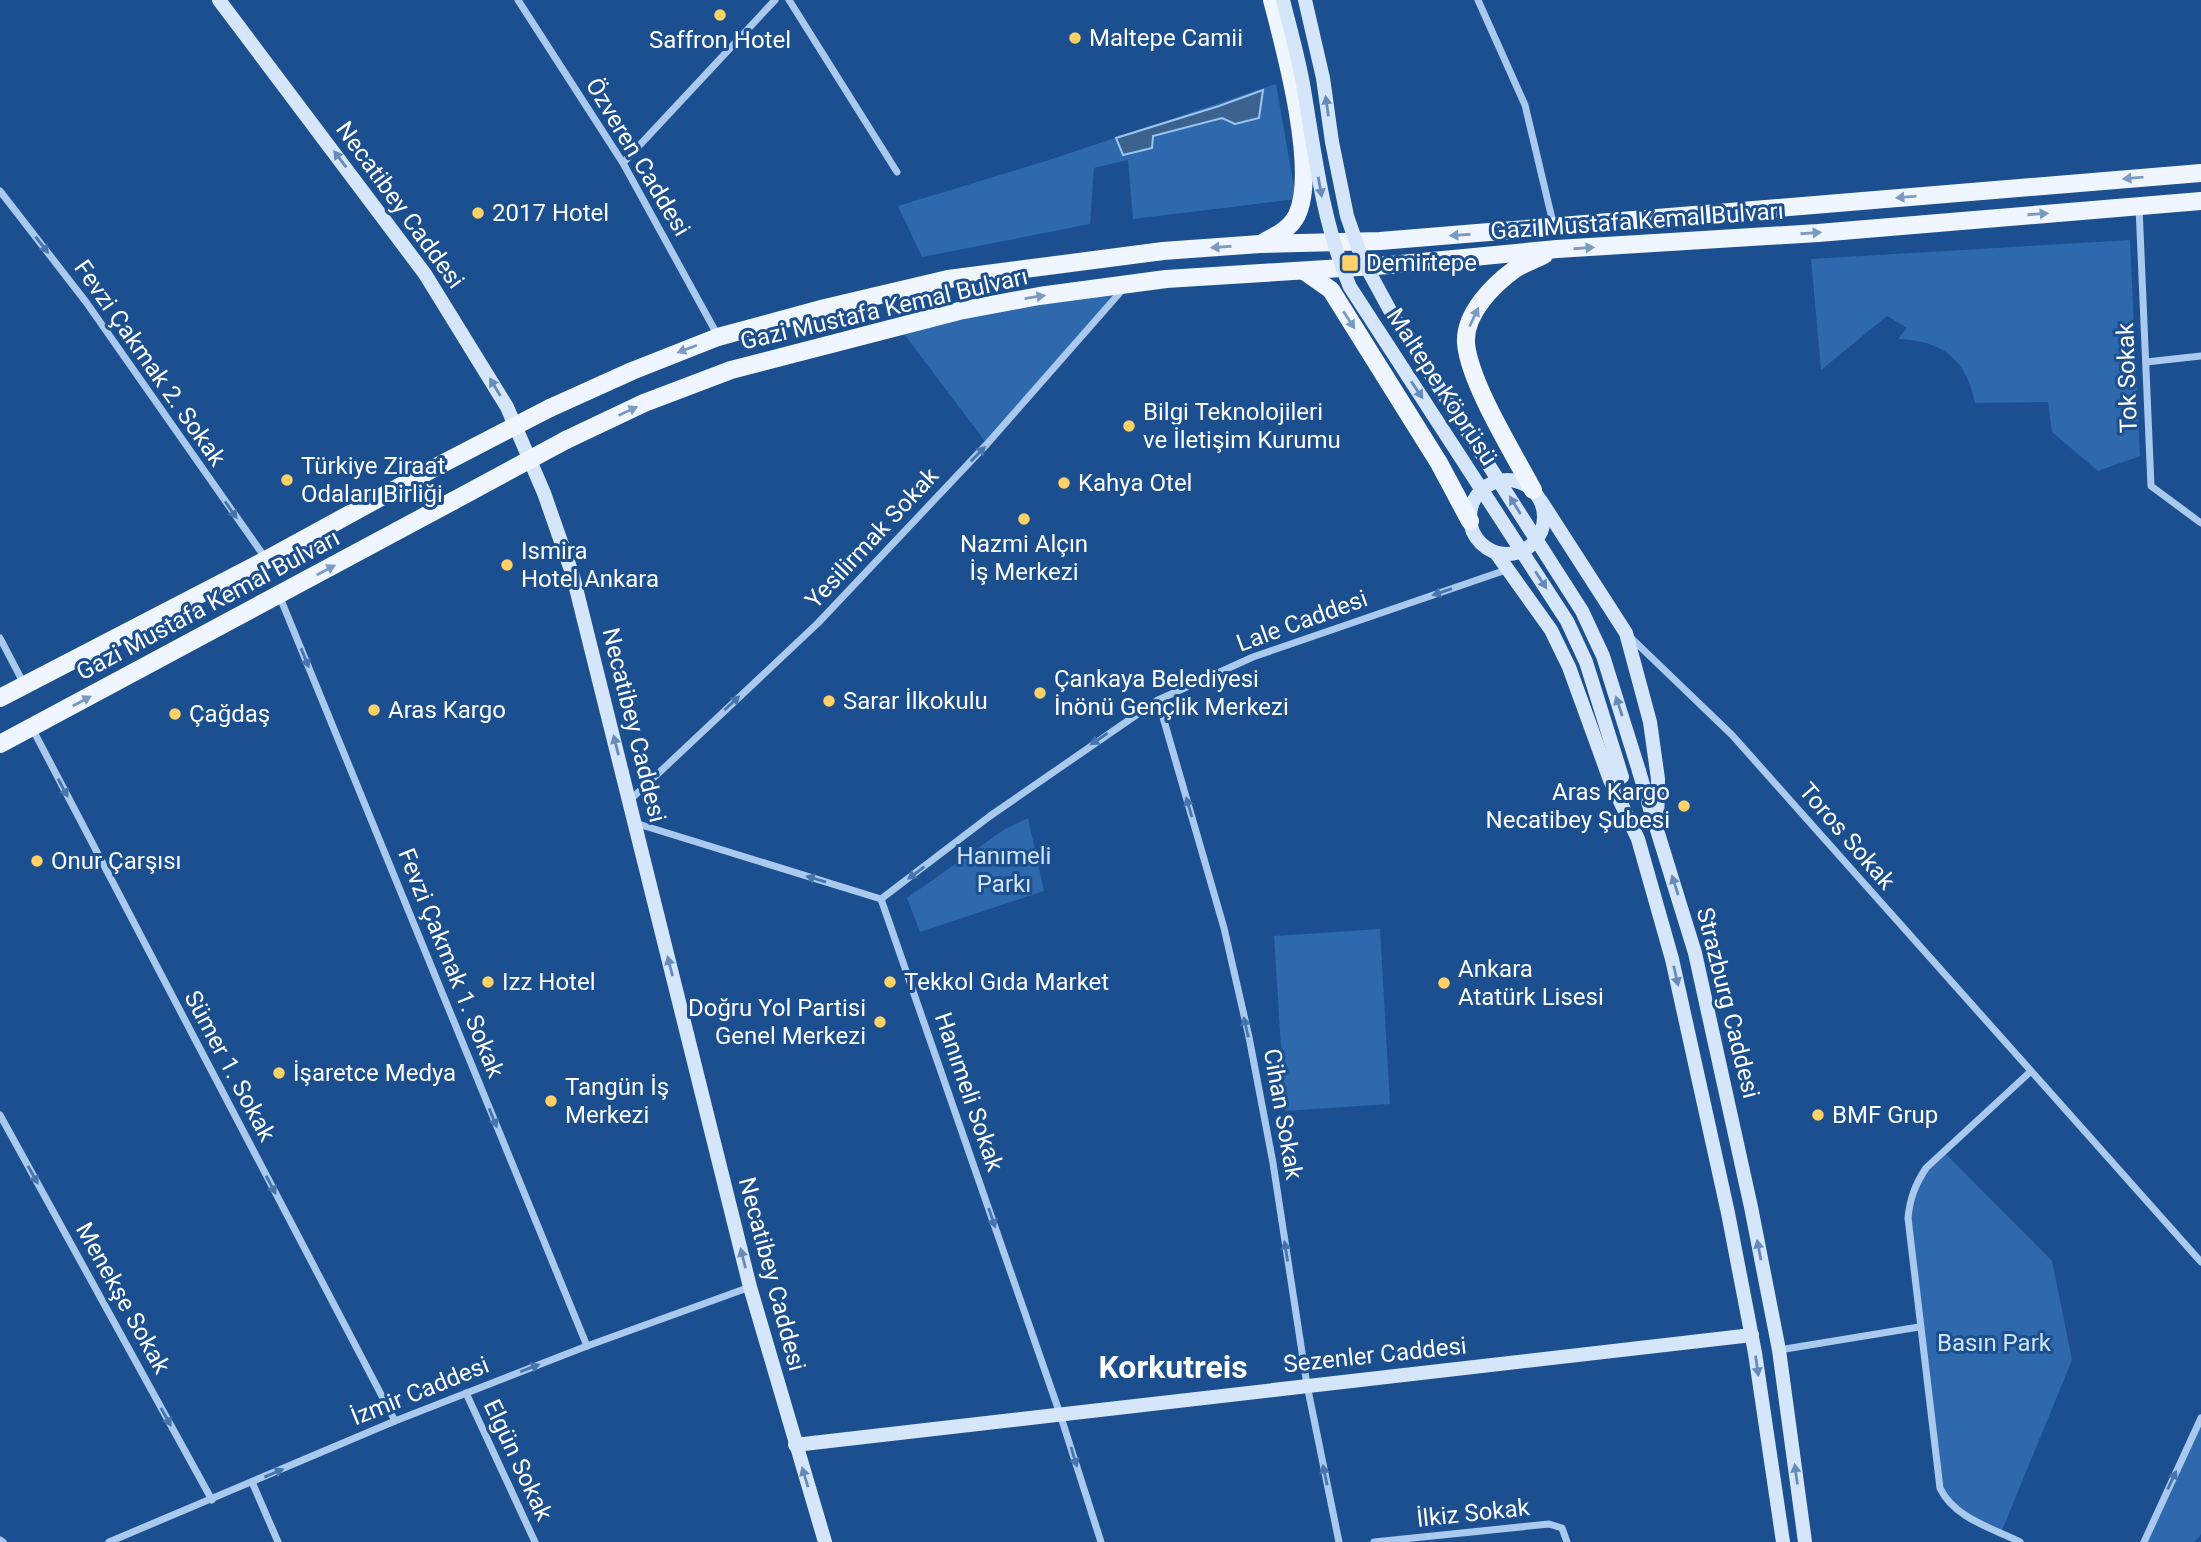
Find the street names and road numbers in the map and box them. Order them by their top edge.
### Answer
street label: Özveren Caddesi [580,73,696,241]
street label: Necatibey Caddesi [330,116,470,294]
street label: Gazi Mustafa Kemal Bulvarı [1489,197,1785,245]
street label: Fevzi Çakmak 2. Sokak [68,255,232,472]
street label: Gazi Mustafa Kemal Bulvarı [738,262,1030,356]
street label: Maltepe Köprüsü [1381,303,1503,471]
street label: Tok Sokak [2111,322,2143,434]
street label: Yesilirmak Sokak [800,461,945,614]
street label: Gazi Mustafa Kemal Bulvarı [72,524,344,686]
street label: Lale Caddesi [1233,584,1371,658]
street label: Necatibey Caddesi [596,625,672,825]
street label: Toros Sokak [1793,777,1901,896]
street label: Fevzi Çakmak 1. Sokak [392,844,510,1083]
street label: Strazburg Caddesi [1691,905,1765,1101]
street label: Sümer 1. Sokak [179,986,282,1147]
street label: Hanımeli Sokak [929,1009,1010,1176]
street label: Cihan Sokak [1258,1046,1308,1182]
street label: Necatibey Caddesi [733,1174,811,1374]
street label: Menekşe Sokak [70,1218,176,1379]
street label: Sezenler Caddesi [1282,1331,1468,1379]
street label: İzmir Caddesi [347,1351,493,1431]
street label: Elgün Sokak [478,1395,559,1526]
street label: İlkiz Sokak [1415,1493,1532,1533]

